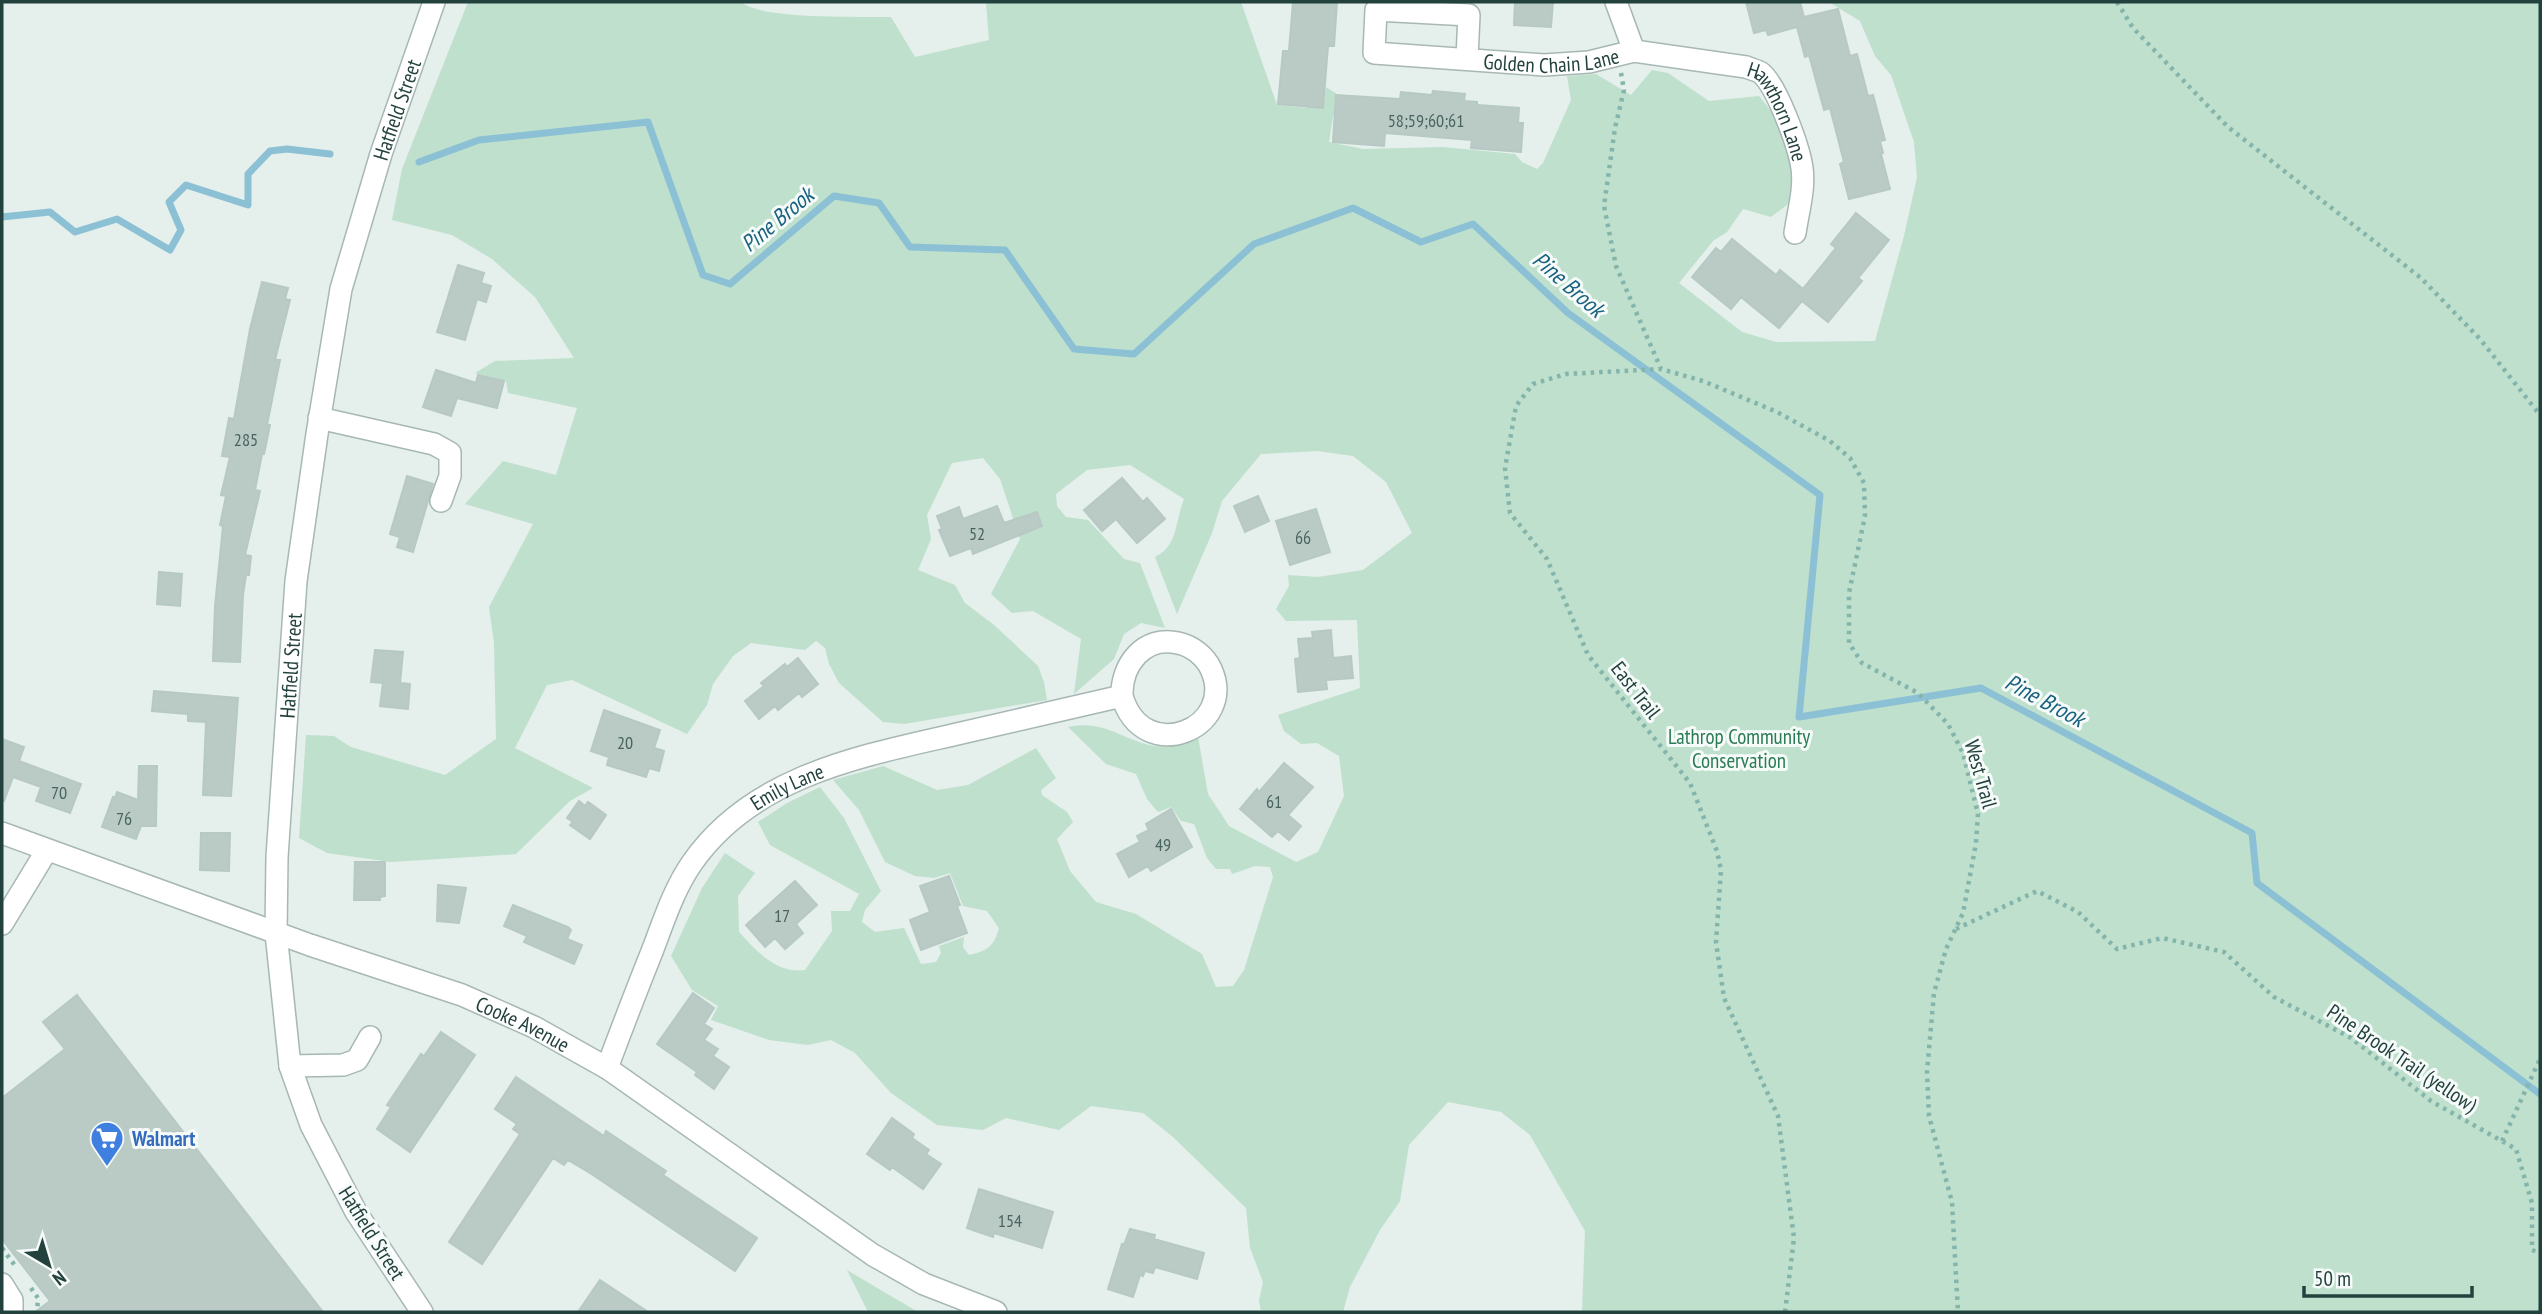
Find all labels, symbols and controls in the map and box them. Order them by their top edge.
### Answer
street label: Golden Chain Lane [1483,42,1622,79]
street label: Hatfield Street [366,55,427,163]
street label: Hawthorn Lane [1744,55,1814,164]
house number: 58;59;60;61 [1388,109,1464,132]
water label: Pine Brook [735,178,822,258]
water label: Pine Brook [1527,245,1613,325]
house number: 285 [234,428,258,451]
house number: 52 [969,522,985,545]
house number: 66 [1295,526,1311,549]
street label: Hatfield Street [273,612,307,719]
street label: East Trail [1605,656,1667,724]
water label: Pine Brook [2000,667,2092,734]
park label: Lathrop Community Conservation [1668,723,1810,774]
house number: 20 [617,731,633,754]
street label: West Trail [1958,737,2004,811]
street label: Emily Lane [745,757,827,816]
house number: 70 [51,781,67,804]
house number: 61 [1266,790,1282,813]
house number: 76 [116,807,132,830]
house number: 49 [1155,833,1171,856]
house number: 17 [774,904,790,927]
street label: Cooke Avenue [472,989,575,1058]
street label: Pine Brook Trail (yellow) [2322,998,2482,1118]
supermarket icon: Walmart [88,1119,126,1168]
place label: Walmart [131,1125,195,1152]
street label: Hatfield Street [333,1181,411,1285]
house number: 154 [998,1209,1022,1232]
north arrow [14,1230,84,1300]
scale bar [2304,1254,2472,1298]
text: 50 m [2314,1265,2351,1292]
text: N [48,1266,71,1291]

